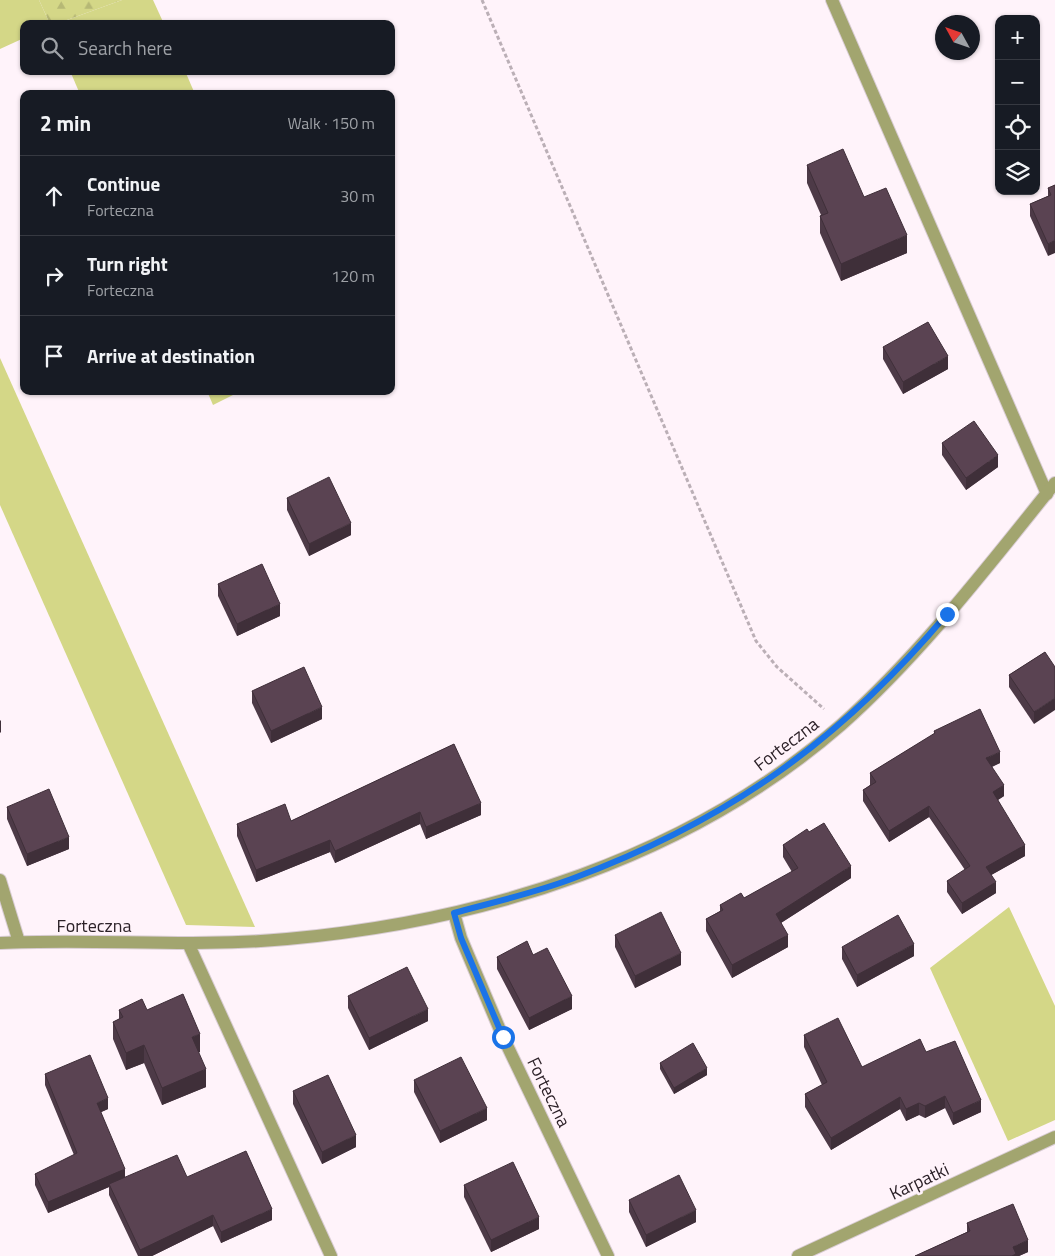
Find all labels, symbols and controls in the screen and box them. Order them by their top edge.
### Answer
north arrow [935,15,980,60]
map controls [995,15,1040,195]
button: + [995,15,1040,60]
search box [20,20,395,75]
text: Search here [78,33,172,62]
icon: search [38,34,66,62]
button: − [995,60,1040,105]
button: locate [995,105,1040,150]
text: 2 min [40,107,91,139]
text: Walk · 150 m [287,111,375,135]
button: layers [995,150,1040,195]
text: Continue [87,169,160,198]
icon: ahead [40,182,68,210]
text: 30 m [340,184,375,208]
text: Forteczna [87,198,154,222]
text: Turn right [87,249,168,278]
icon: right [40,262,68,290]
text: 120 m [331,264,375,288]
text: Forteczna [87,278,154,302]
text: Arrive at destination [87,341,255,370]
icon: arrive [40,342,68,370]
route end [936,603,959,626]
street label: Forteczna [748,711,824,777]
street label: Forteczna [56,912,132,939]
route start [492,1026,515,1049]
street label: Forteczna [520,1052,578,1132]
street label: Karpatki [885,1155,953,1207]

